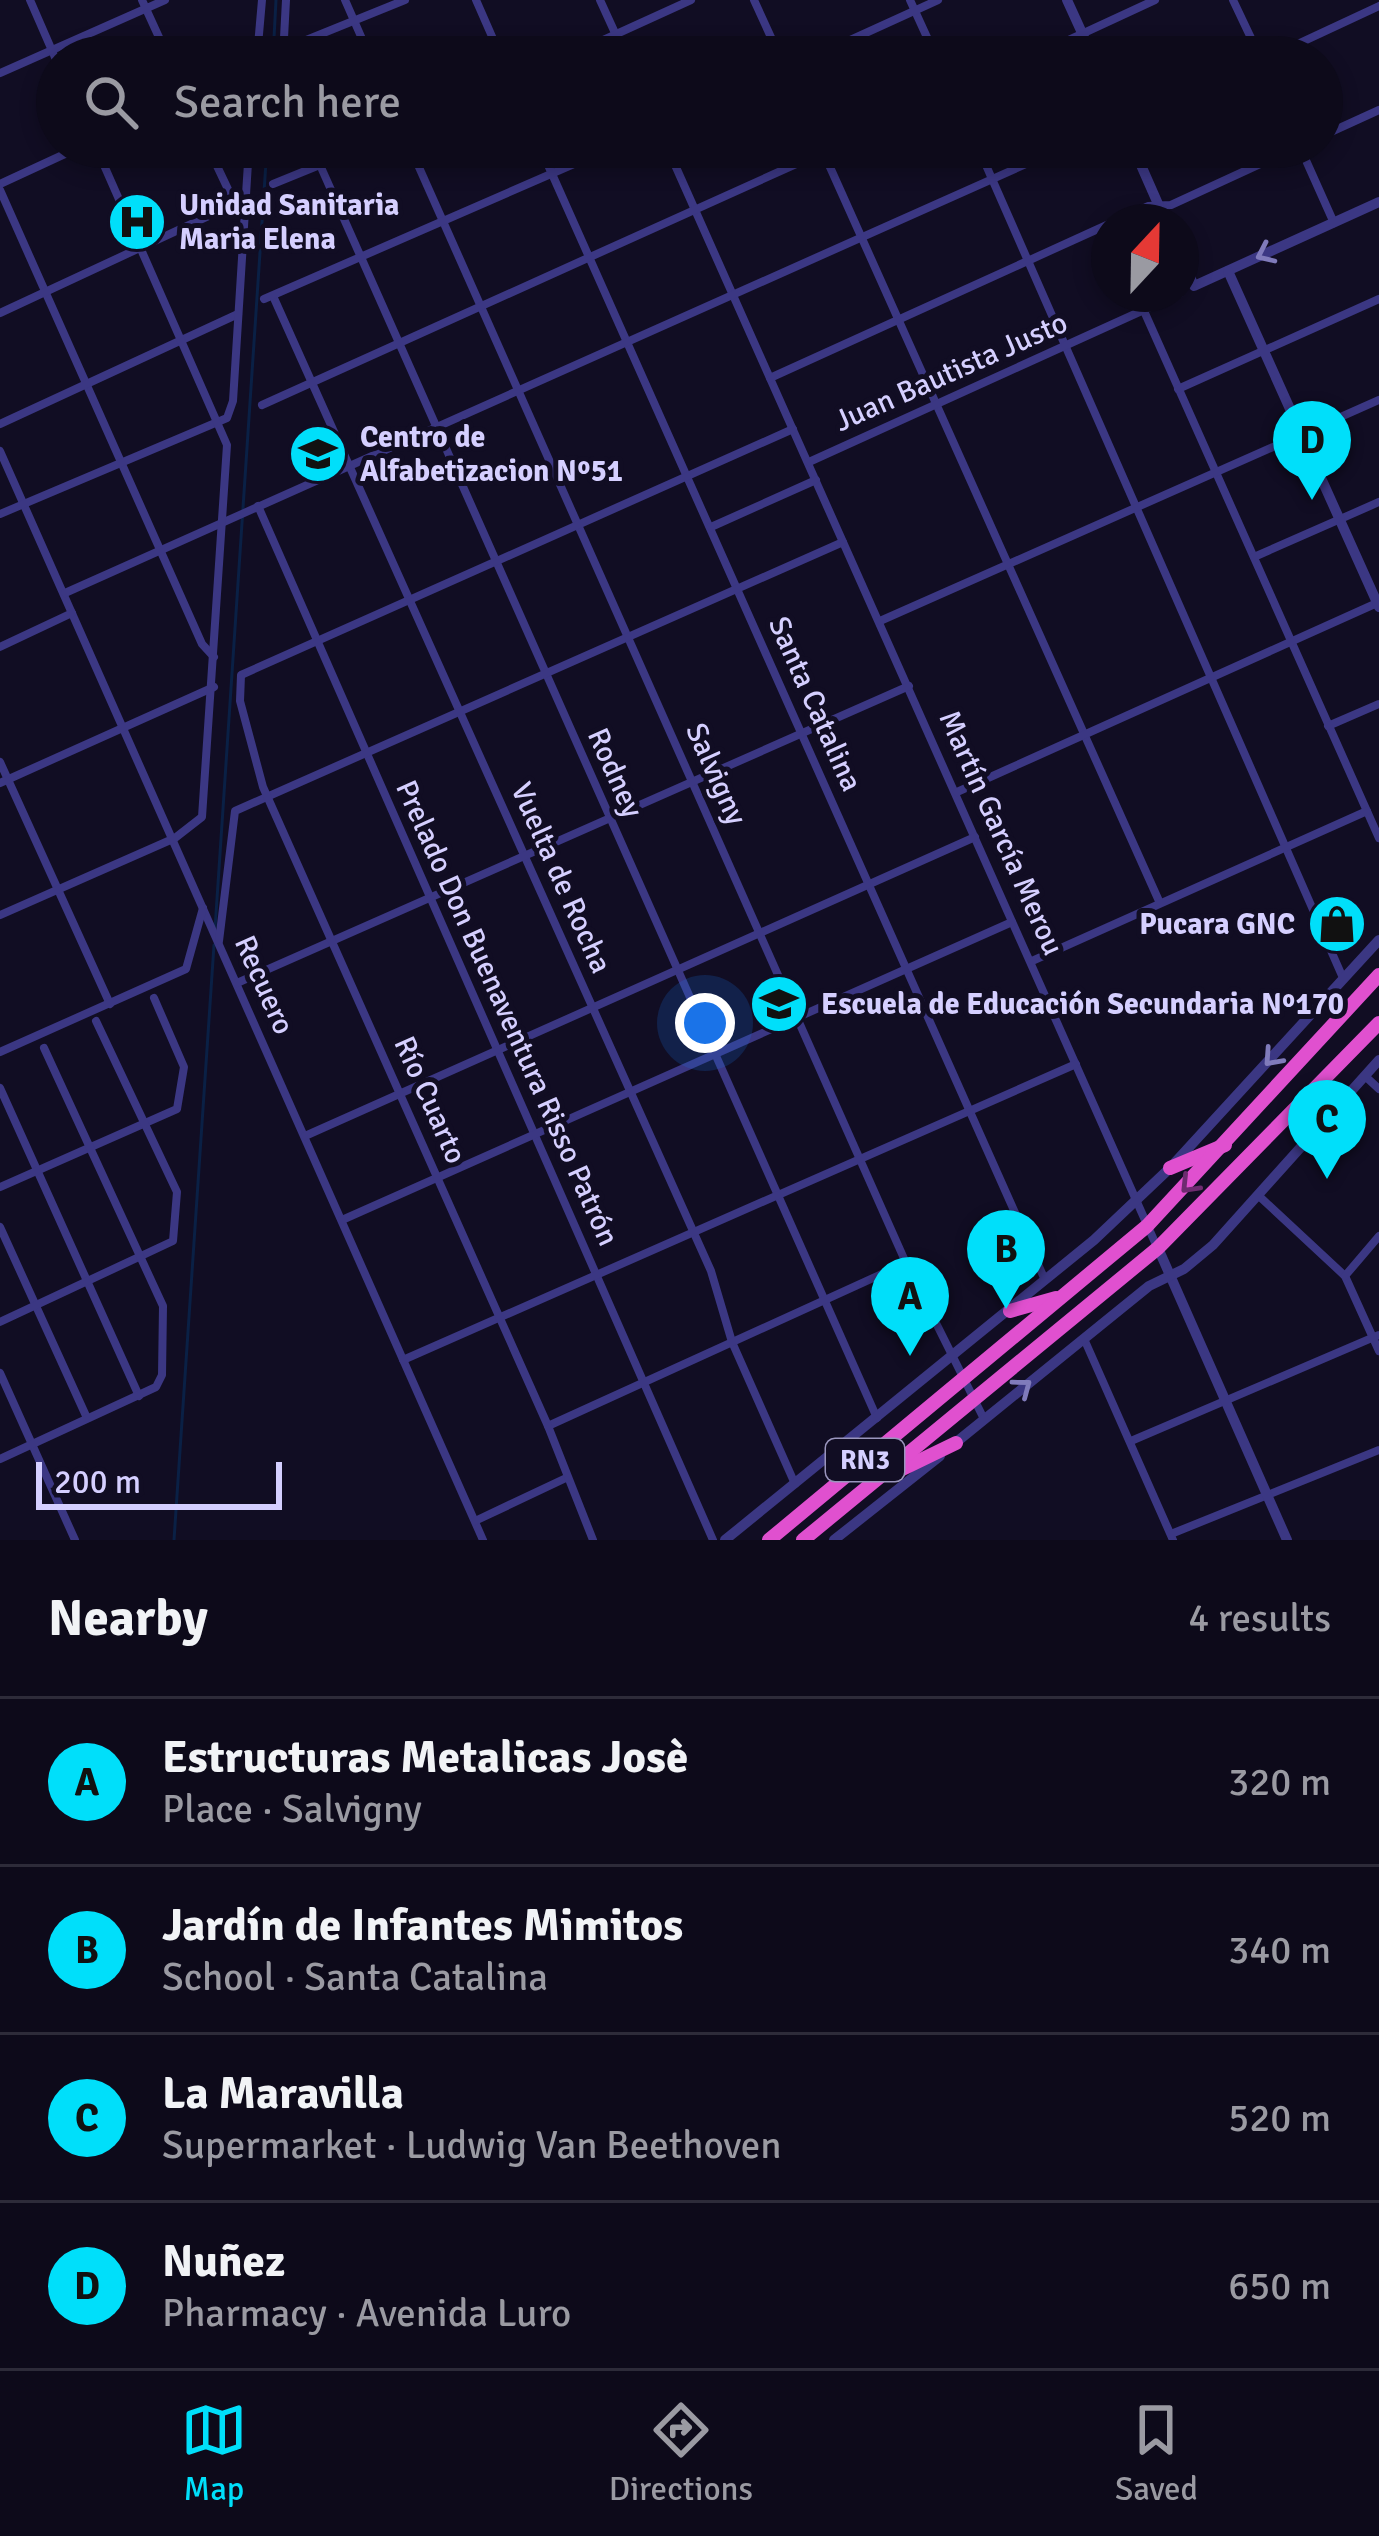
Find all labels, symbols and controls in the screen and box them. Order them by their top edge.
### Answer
search box [36,36,1343,168]
icon: search [78,69,144,135]
text: Search here [174,75,401,130]
place label: Unidad Sanitaria Maria Elena [179,187,400,258]
hospital icon: Unidad Sanitaria Maria Elena [106,191,168,253]
north arrow [1091,204,1199,312]
one-way arrow [1256,240,1277,263]
street label: Juan Bautista Justo [829,304,1073,440]
pin: D [1273,401,1351,500]
place label: Centro de Alfabetizacion Nº51 [360,419,623,490]
school or university icon: Centro de Alfabetizacion Nº51 [287,423,349,485]
street label: Santa Catalina [760,611,870,797]
street label: Martín García Merou [930,705,1072,961]
street label: Salvigny [677,717,755,831]
street label: Rodney [579,722,651,824]
street label: Prelado Don Buenaventura Risso Patrón [387,775,627,1251]
street label: Vuelta de Rocha [502,777,620,979]
shop icon: Pucara GNC [1306,893,1368,955]
place label: Pucara GNC [1139,906,1295,943]
street label: Recuero [226,930,302,1040]
school or university icon: Escuela de Educación Secundaria Nº170 [748,973,810,1035]
place label: Escuela de Educación Secundaria Nº170 [821,986,1344,1023]
your location [675,993,735,1053]
street label: Río Cuarto [386,1031,474,1169]
one-way arrow [1265,1044,1286,1065]
pin: C [1288,1080,1366,1179]
one-way arrow [1181,1171,1203,1193]
pin: B [967,1210,1045,1309]
pin: A [871,1257,949,1356]
one-way arrow [1009,1380,1031,1401]
road number: RN3 [826,1439,904,1481]
scale bar [36,1456,282,1509]
text: 200 m [54,1462,141,1503]
text: Nearby [48,1587,208,1650]
text: 4 results [1188,1594,1331,1642]
text: Estructuras Metalicas Josè [162,1730,688,1785]
text: A [75,1758,99,1806]
text: 320 m [1228,1758,1331,1806]
text: Place · Salvigny [162,1785,422,1833]
text: Jardín de Infantes Mimitos [162,1898,683,1953]
text: B [75,1926,99,1974]
text: 340 m [1228,1926,1331,1974]
text: School · Santa Catalina [162,1953,548,2001]
text: La Maravilla [162,2066,404,2121]
text: C [75,2094,99,2142]
text: 520 m [1228,2094,1331,2142]
text: Supermarket · Ludwig Van Beethoven [162,2121,782,2169]
text: Nuñez [162,2234,285,2289]
text: D [74,2262,100,2310]
text: 650 m [1228,2262,1331,2310]
text: Pharmacy · Avenida Luro [162,2289,571,2337]
tab: Map [181,2397,247,2510]
tab: Directions [609,2397,753,2510]
tab: Saved [1115,2397,1198,2510]

